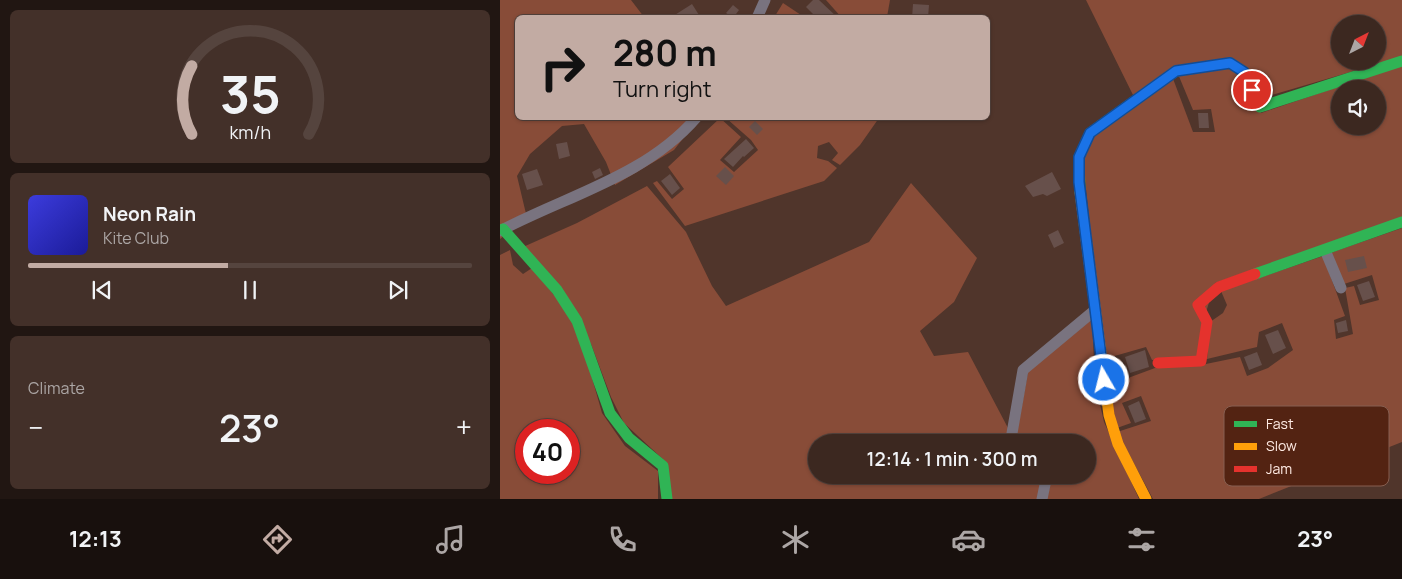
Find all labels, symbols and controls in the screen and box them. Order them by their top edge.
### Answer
north arrow [1331,15,1386,70]
map controls [1331,15,1386,135]
text: 280 m [613,29,717,77]
icon: right [530,35,595,100]
text: 35 [220,58,280,129]
pin [1231,69,1273,111]
text: Turn right [613,74,711,104]
icon: arrive [1238,76,1266,104]
button: sound [1331,80,1386,135]
text: km/h [229,120,271,144]
text: Neon Rain [103,201,196,227]
text: Kite Club [103,227,169,249]
icon: previous [88,276,116,304]
icon: pause [236,276,264,304]
icon: next [384,276,412,304]
position arrow [1077,353,1129,405]
text: Climate [28,377,85,399]
text: 23° [219,401,280,453]
legend [1224,406,1389,486]
text: − [28,408,43,446]
text: + [456,408,472,446]
text: Fast [1266,414,1294,433]
speed limit sign: 40 [515,419,580,484]
text: Slow [1266,436,1297,455]
text: 12:14 · 1 min · 300 m [867,446,1037,472]
text: Jam [1266,459,1292,478]
icon: directions [260,522,295,557]
icon: music [433,522,468,557]
icon: phone [605,522,640,557]
icon: climate [778,522,813,557]
icon: car [951,522,986,557]
icon: filters [1124,522,1159,557]
text: 12:13 [69,524,122,554]
text: 23° [1297,524,1333,554]

